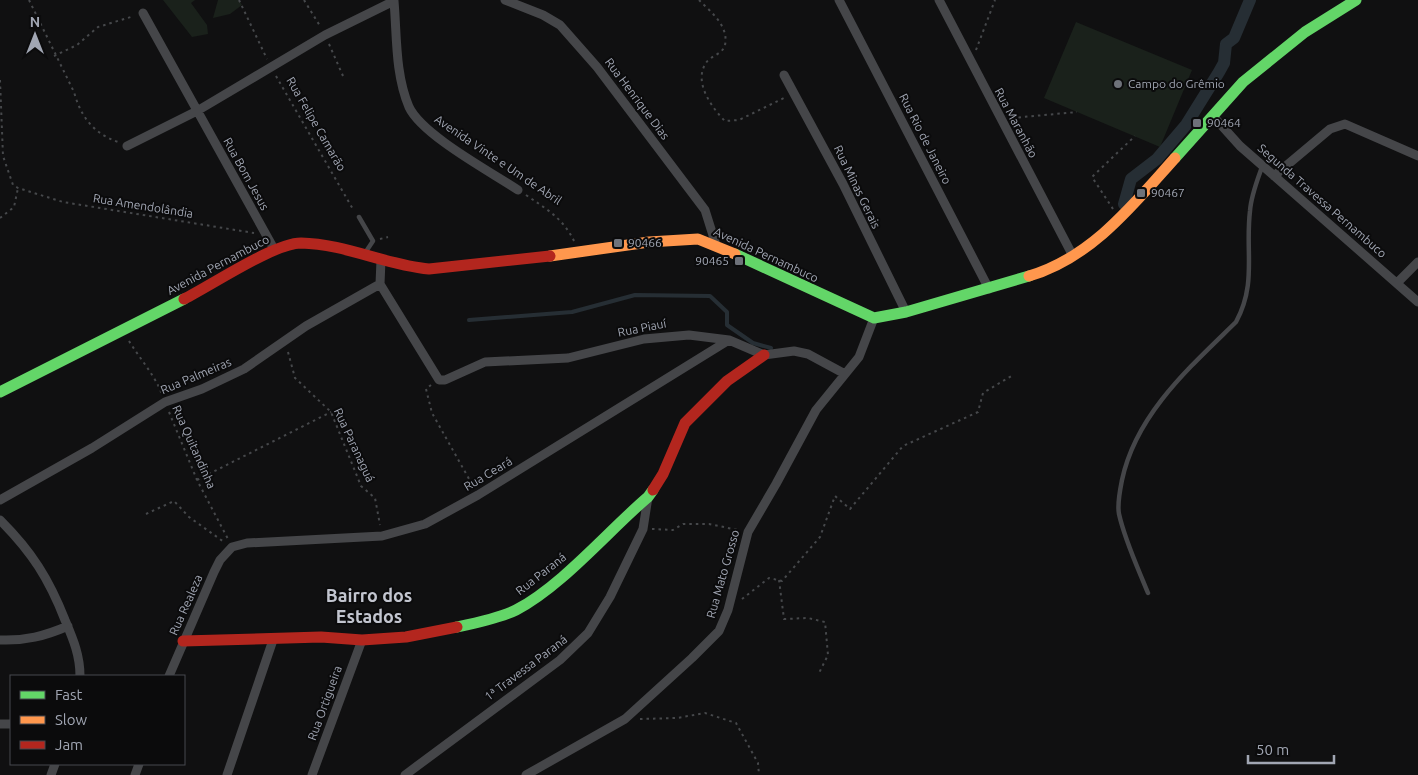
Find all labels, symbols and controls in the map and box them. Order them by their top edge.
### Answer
north arrow [10,10,60,60]
text: N [30,14,40,30]
street label: Rua Henrique Dias [603,55,672,142]
street label: Rua Felipe Camarão [284,74,349,173]
place label: Campo do Grêmio [1128,77,1225,90]
marker: Campo do Grêmio [1112,78,1124,90]
street label: Rua Maranhão [993,86,1040,160]
street label: Rua Rio de Janeiro [897,91,954,186]
street label: Avenida Vinte e Um de Abril [432,112,564,207]
place label: 90464 [1207,116,1241,129]
marker: 90464 [1191,117,1203,129]
street label: Rua Bom Jesus [221,135,272,212]
street label: Segunda Travessa Pernambuco [1255,141,1389,260]
street label: Rua Minas Gerais [832,143,883,231]
place label: 90467 [1151,186,1185,199]
marker: 90467 [1135,187,1147,199]
street label: Rua Amendolândia [92,191,194,220]
street label: Avenida Pernambuco [712,225,820,284]
street label: Avenida Pernambuco [165,232,271,297]
place label: 90466 [628,236,662,249]
marker: 90466 [612,237,624,249]
place label: 90465 [695,254,729,267]
marker: 90465 [733,255,745,267]
street label: Rua Piauí [616,316,668,339]
street label: Rua Palmeiras [159,355,233,396]
street label: Rua Quitandinha [170,403,219,490]
street label: Rua Paranaguá [332,406,377,484]
street label: Rua Ceará [461,454,514,493]
street label: Rua Mato Grosso [704,528,741,620]
street label: Rua Paraná [513,550,568,597]
street label: Rua Realeza [166,572,205,637]
district label: Bairro dos Estados [326,585,412,626]
street label: 1ª Travessa Paraná [482,632,569,703]
street label: Rua Ortigueira [305,664,344,742]
legend [10,675,185,765]
text: Fast [55,686,83,703]
text: Slow [55,711,88,728]
scale bar [1248,732,1334,764]
text: Jam [55,736,83,753]
text: 50 m [1256,741,1289,758]

